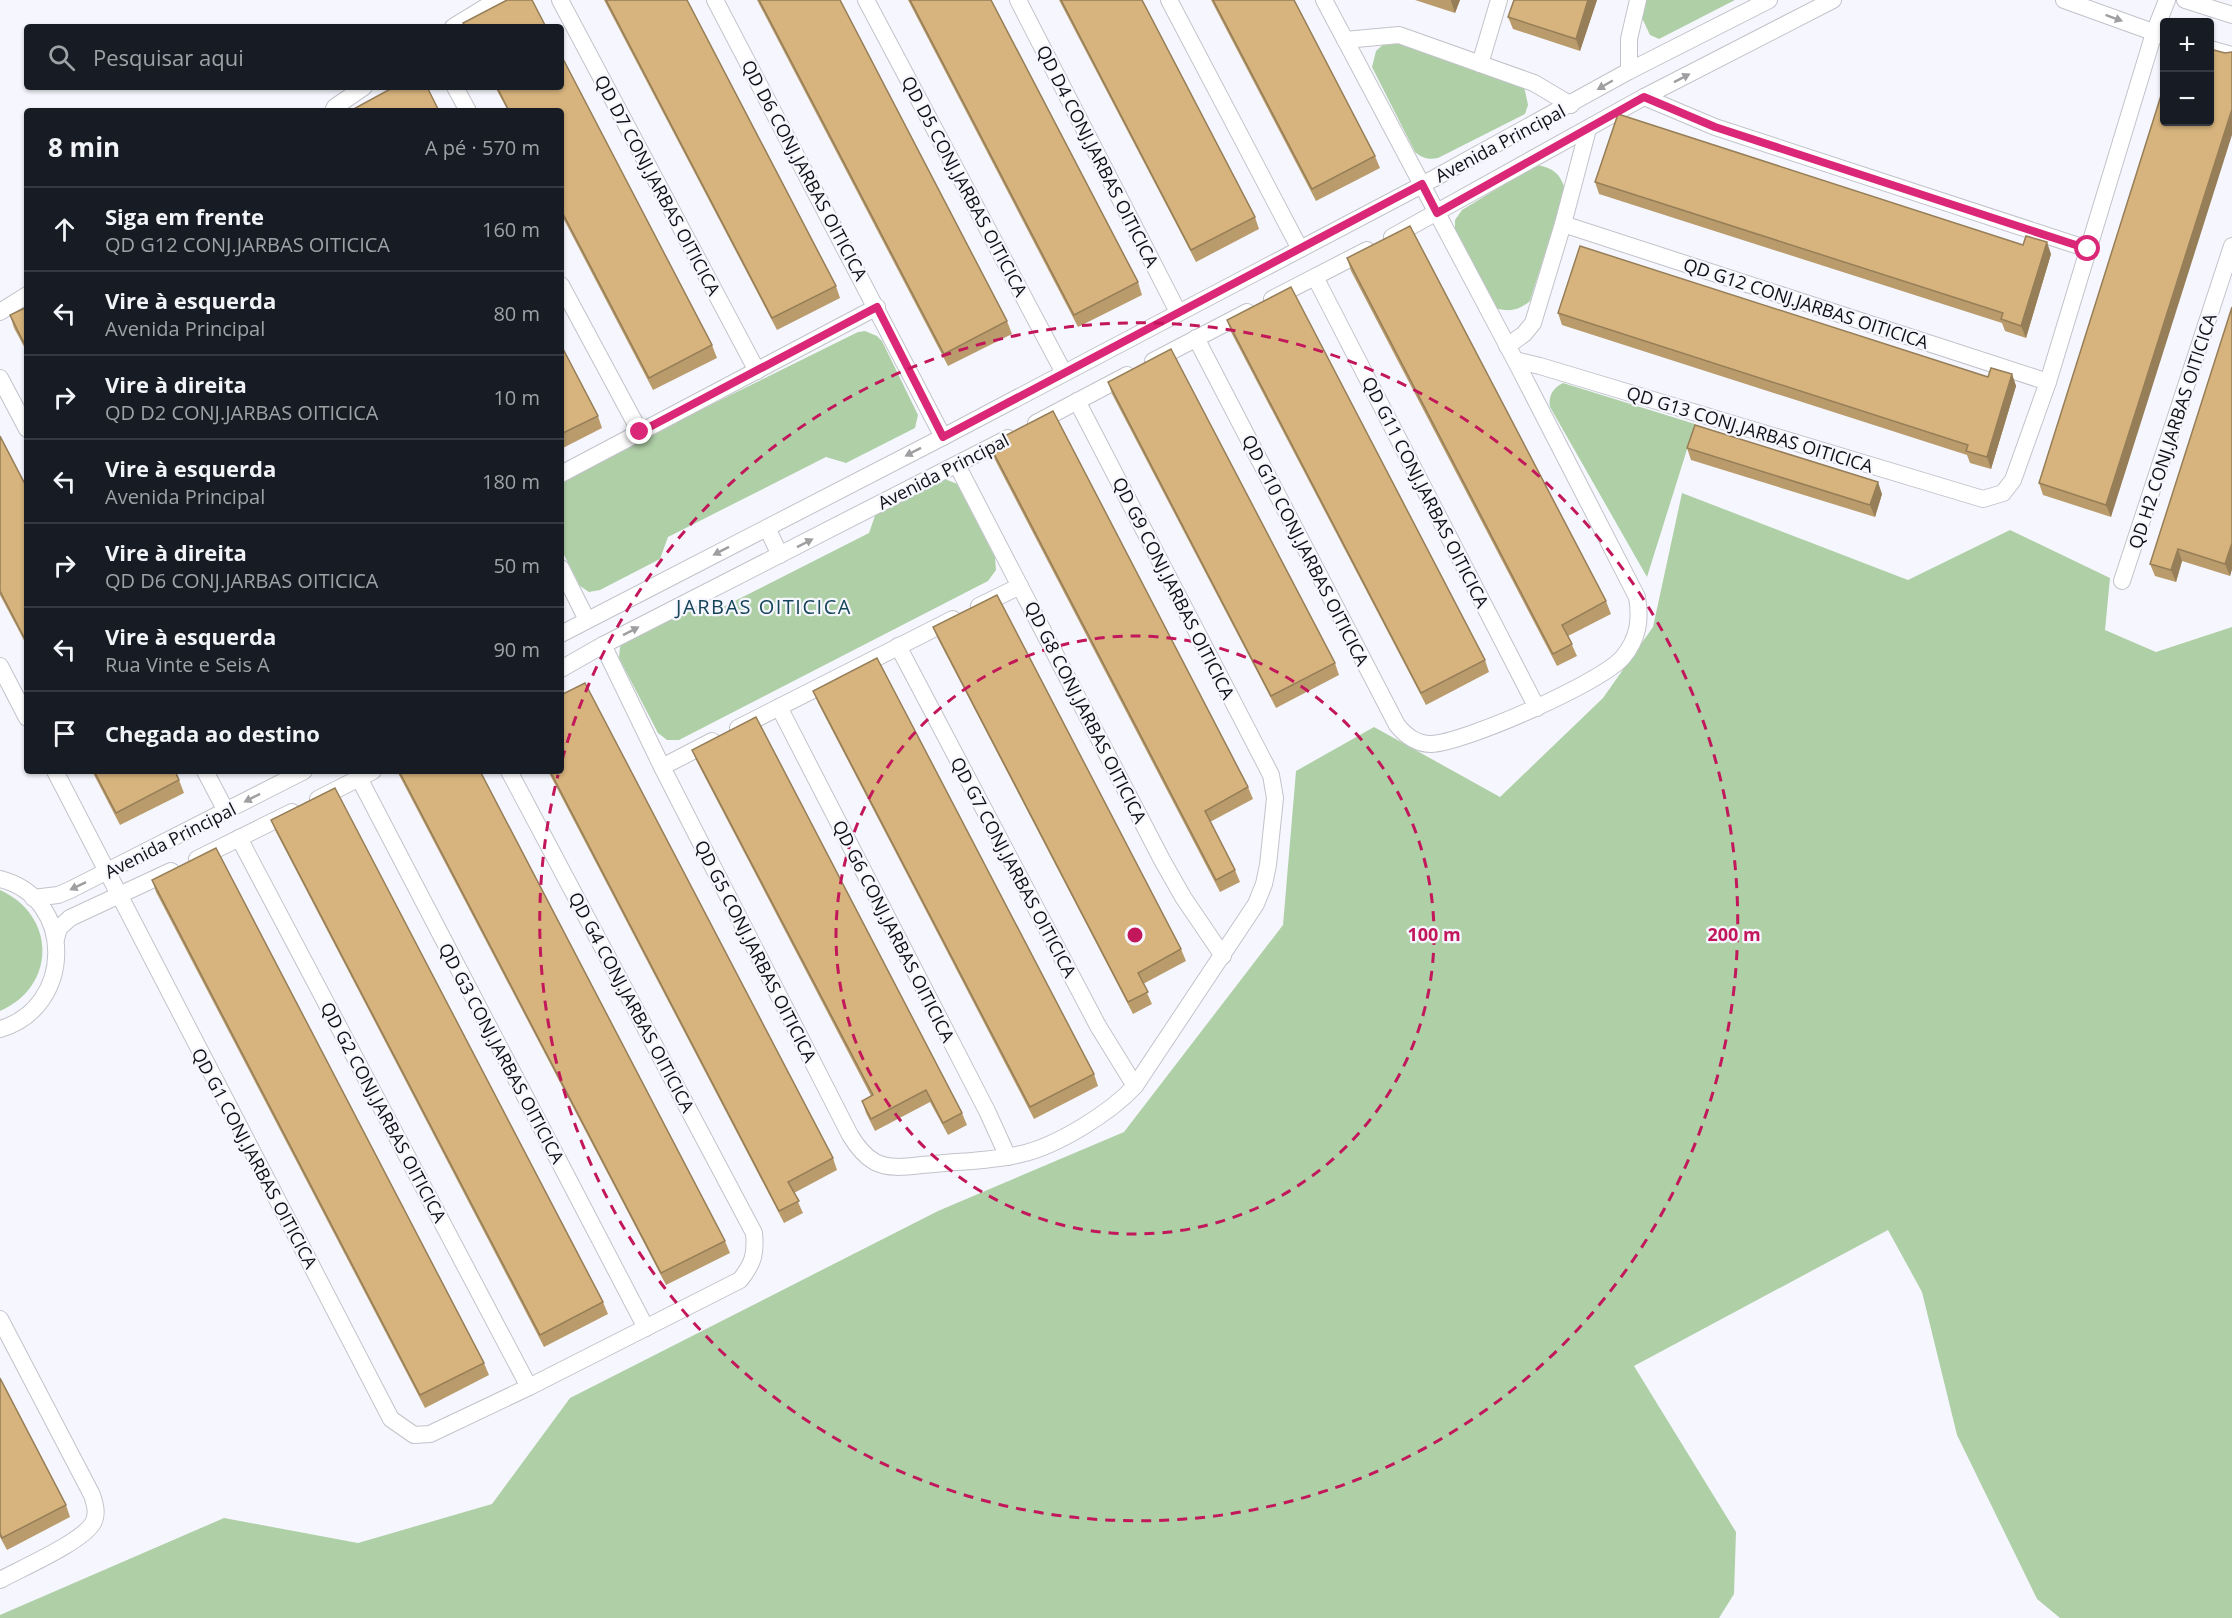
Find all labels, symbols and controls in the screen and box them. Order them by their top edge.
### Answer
one-way arrow [2105,14,2123,24]
map controls [2160,18,2214,126]
button: + [2160,18,2214,72]
search box [24,24,564,90]
icon: search [45,41,78,74]
street label: QD D4 CONJ.JARBAS OITICICA [1031,41,1165,272]
text: Pesquisar aqui [93,42,244,72]
street label: QD D6 CONJ.JARBAS OITICICA [737,56,874,285]
street label: QD D7 CONJ.JARBAS OITICICA [590,71,727,300]
street label: QD D5 CONJ.JARBAS OITICICA [897,72,1034,301]
button: − [2160,72,2214,126]
one-way arrow [1674,73,1691,83]
one-way arrow [1596,80,1613,90]
street label: Avenida Principal [1431,99,1569,187]
text: 8 min [48,129,120,165]
text: A pé · 570 m [425,134,540,161]
text: Siga em frente [105,201,264,231]
icon: ahead [48,213,81,246]
text: 160 m [482,216,540,243]
text: QD G12 CONJ.JARBAS OITICICA [105,231,390,258]
route start [2074,235,2100,261]
street label: QD G12 CONJ.JARBAS OITICICA [1680,252,1932,354]
text: Vire à esquerda [105,285,276,315]
icon: left [48,297,81,330]
text: 80 m [493,300,540,327]
street label: QD H2 CONJ.JARBAS OITICICA [2123,310,2222,552]
text: Avenida Principal [105,315,265,342]
text: Vire à direita [105,369,247,399]
street label: QD G11 CONJ.JARBAS OITICICA [1357,372,1495,612]
street label: QD G13 CONJ.JARBAS OITICICA [1624,380,1877,478]
icon: right [48,381,81,414]
text: 10 m [493,384,540,411]
text: QD D2 CONJ.JARBAS OITICICA [105,399,379,426]
route end [626,418,652,444]
street label: Avenida Principal [873,428,1013,514]
street label: QD G10 CONJ.JARBAS OITICICA [1237,430,1375,670]
one-way arrow [905,447,922,457]
text: Vire à esquerda [105,453,276,483]
icon: left [48,465,81,498]
text: 180 m [482,468,540,495]
street label: QD G9 CONJ.JARBAS OITICICA [1107,473,1241,704]
text: Avenida Principal [105,483,265,510]
text: Vire à direita [105,537,247,567]
one-way arrow [796,538,813,547]
one-way arrow [713,546,730,556]
icon: right [48,549,81,582]
text: 50 m [493,552,540,579]
text: QD D6 CONJ.JARBAS OITICICA [105,567,379,594]
district label: JARBAS OITICICA [674,593,852,620]
street label: QD G8 CONJ.JARBAS OITICICA [1019,597,1153,828]
text: Vire à esquerda [105,621,276,651]
one-way arrow [623,626,640,636]
icon: left [48,633,81,666]
text: 90 m [493,636,540,663]
text: Rua Vinte e Seis A [105,651,270,678]
icon: arrive [48,717,81,750]
text: Chegada ao destino [105,718,320,748]
street label: QD G7 CONJ.JARBAS OITICICA [946,753,1083,982]
one-way arrow [243,793,260,803]
street label: Avenida Principal [100,797,240,883]
street label: QD G6 CONJ.JARBAS OITICICA [827,816,961,1047]
street label: QD G5 CONJ.JARBAS OITICICA [689,836,823,1067]
one-way arrow [69,881,87,891]
street label: QD G4 CONJ.JARBAS OITICICA [564,888,701,1117]
text: 100 m [1407,922,1461,946]
text: 200 m [1707,922,1761,946]
centre of rings [1125,925,1145,945]
street label: QD G3 CONJ.JARBAS OITICICA [434,939,571,1168]
street label: QD G2 CONJ.JARBAS OITICICA [316,998,453,1227]
street label: QD G1 CONJ.JARBAS OITICICA [187,1044,324,1273]

